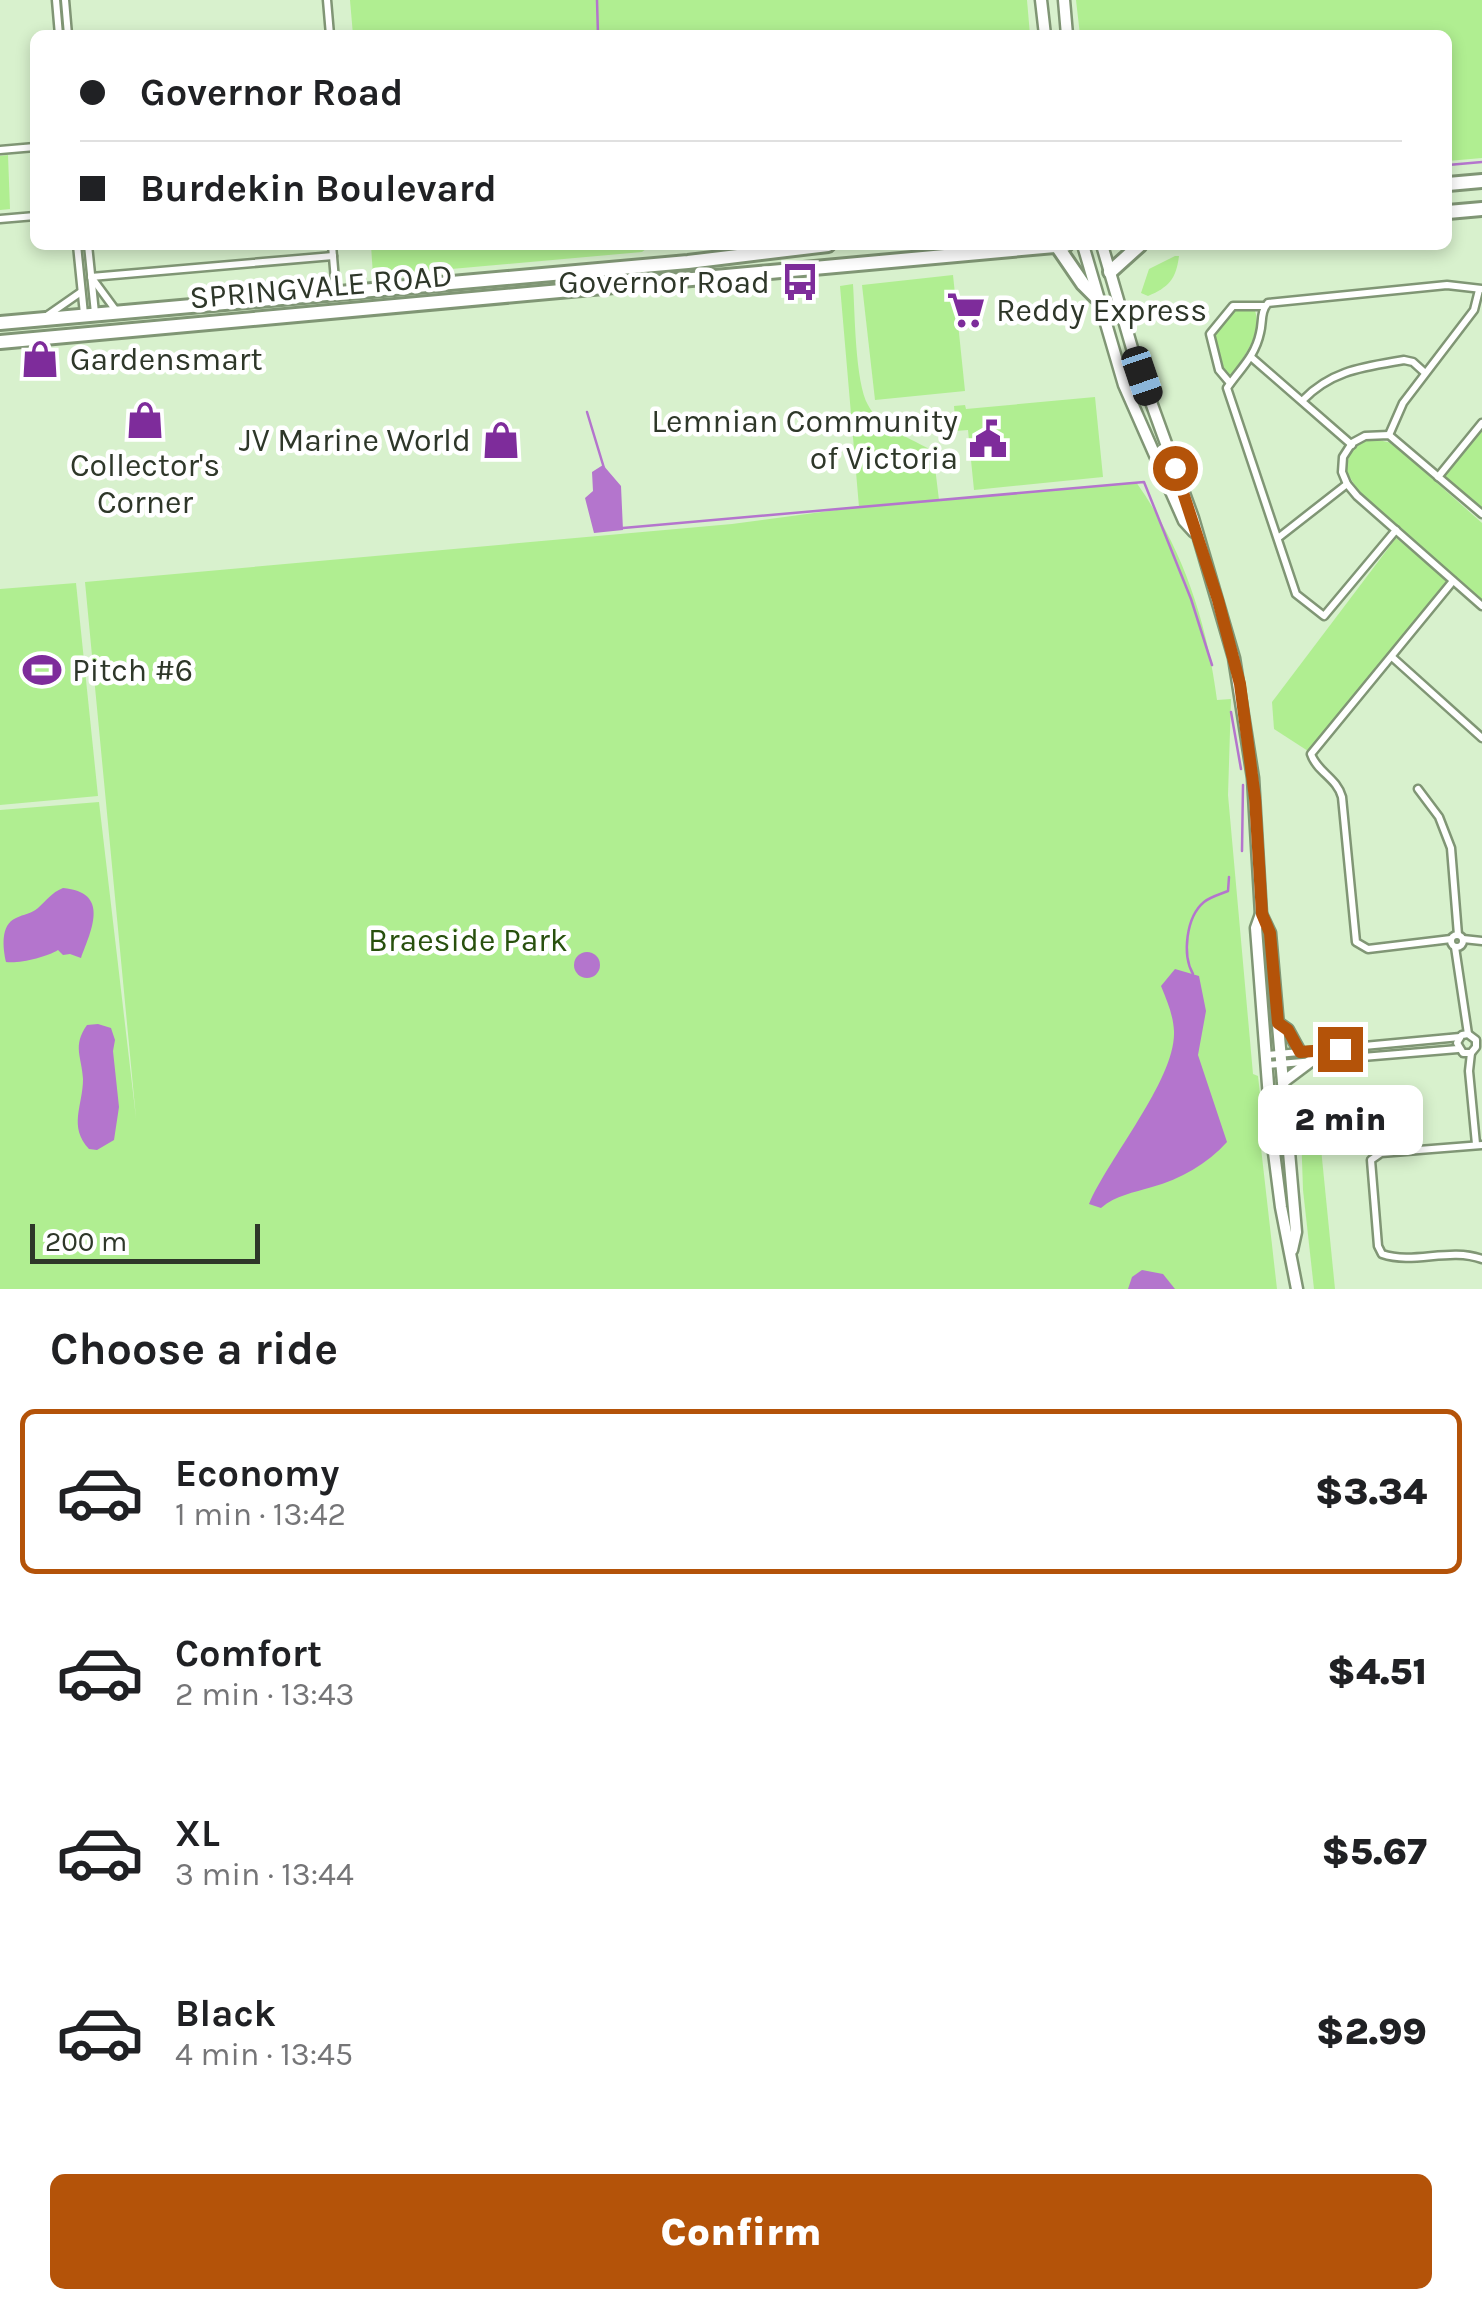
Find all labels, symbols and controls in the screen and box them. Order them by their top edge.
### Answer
text: Governor Road [140,70,403,115]
text: Burdekin Boulevard [140,166,497,211]
street label: SPRINGVALE ROAD [188,257,454,316]
bus stop icon: Governor Road [779,261,821,303]
place label: Governor Road [558,264,770,301]
supermarket icon: Reddy Express [945,289,987,331]
place label: Reddy Express [996,292,1207,329]
shop icon: Gardensmart [19,338,61,380]
place label: Gardensmart [70,341,262,378]
car [1118,343,1166,409]
shop icon: Collector's Corner [124,399,166,441]
place label: Lemnian Community of Victoria [651,403,958,477]
public building icon: Lemnian Community of Victoria [967,418,1009,460]
shop icon: JV Marine World [480,419,522,461]
place label: JV Marine World [239,422,471,459]
route start [1153,446,1198,491]
place label: Collector's Corner [70,447,220,521]
sports icon: Pitch #6 [21,649,63,691]
place label: Pitch #6 [72,652,193,689]
park label: Braeside Park [368,922,568,959]
route end [1318,1027,1363,1072]
callout: 2 min [1258,1084,1422,1154]
text: 2 min [1295,1101,1386,1138]
scale bar [30,1219,260,1264]
text: 200 m [45,1225,127,1258]
text: Choose a ride [50,1323,338,1375]
icon: car [55,1447,145,1537]
text: Economy [175,1451,339,1496]
text: $3.34 [1315,1469,1427,1514]
text: 1 min · 13:42 [175,1496,346,1533]
icon: car [55,1627,145,1717]
text: Comfort [175,1631,322,1676]
text: $4.51 [1327,1649,1427,1694]
text: 2 min · 13:43 [175,1676,354,1713]
icon: car [55,1807,145,1897]
text: XL [175,1811,220,1856]
text: $5.67 [1322,1829,1427,1874]
text: 3 min · 13:44 [175,1856,354,1893]
icon: car [55,1987,145,2077]
text: Black [175,1991,276,2036]
text: $2.99 [1316,2009,1427,2054]
text: 4 min · 13:45 [175,2036,353,2073]
button: Confirm [50,2174,1432,2289]

